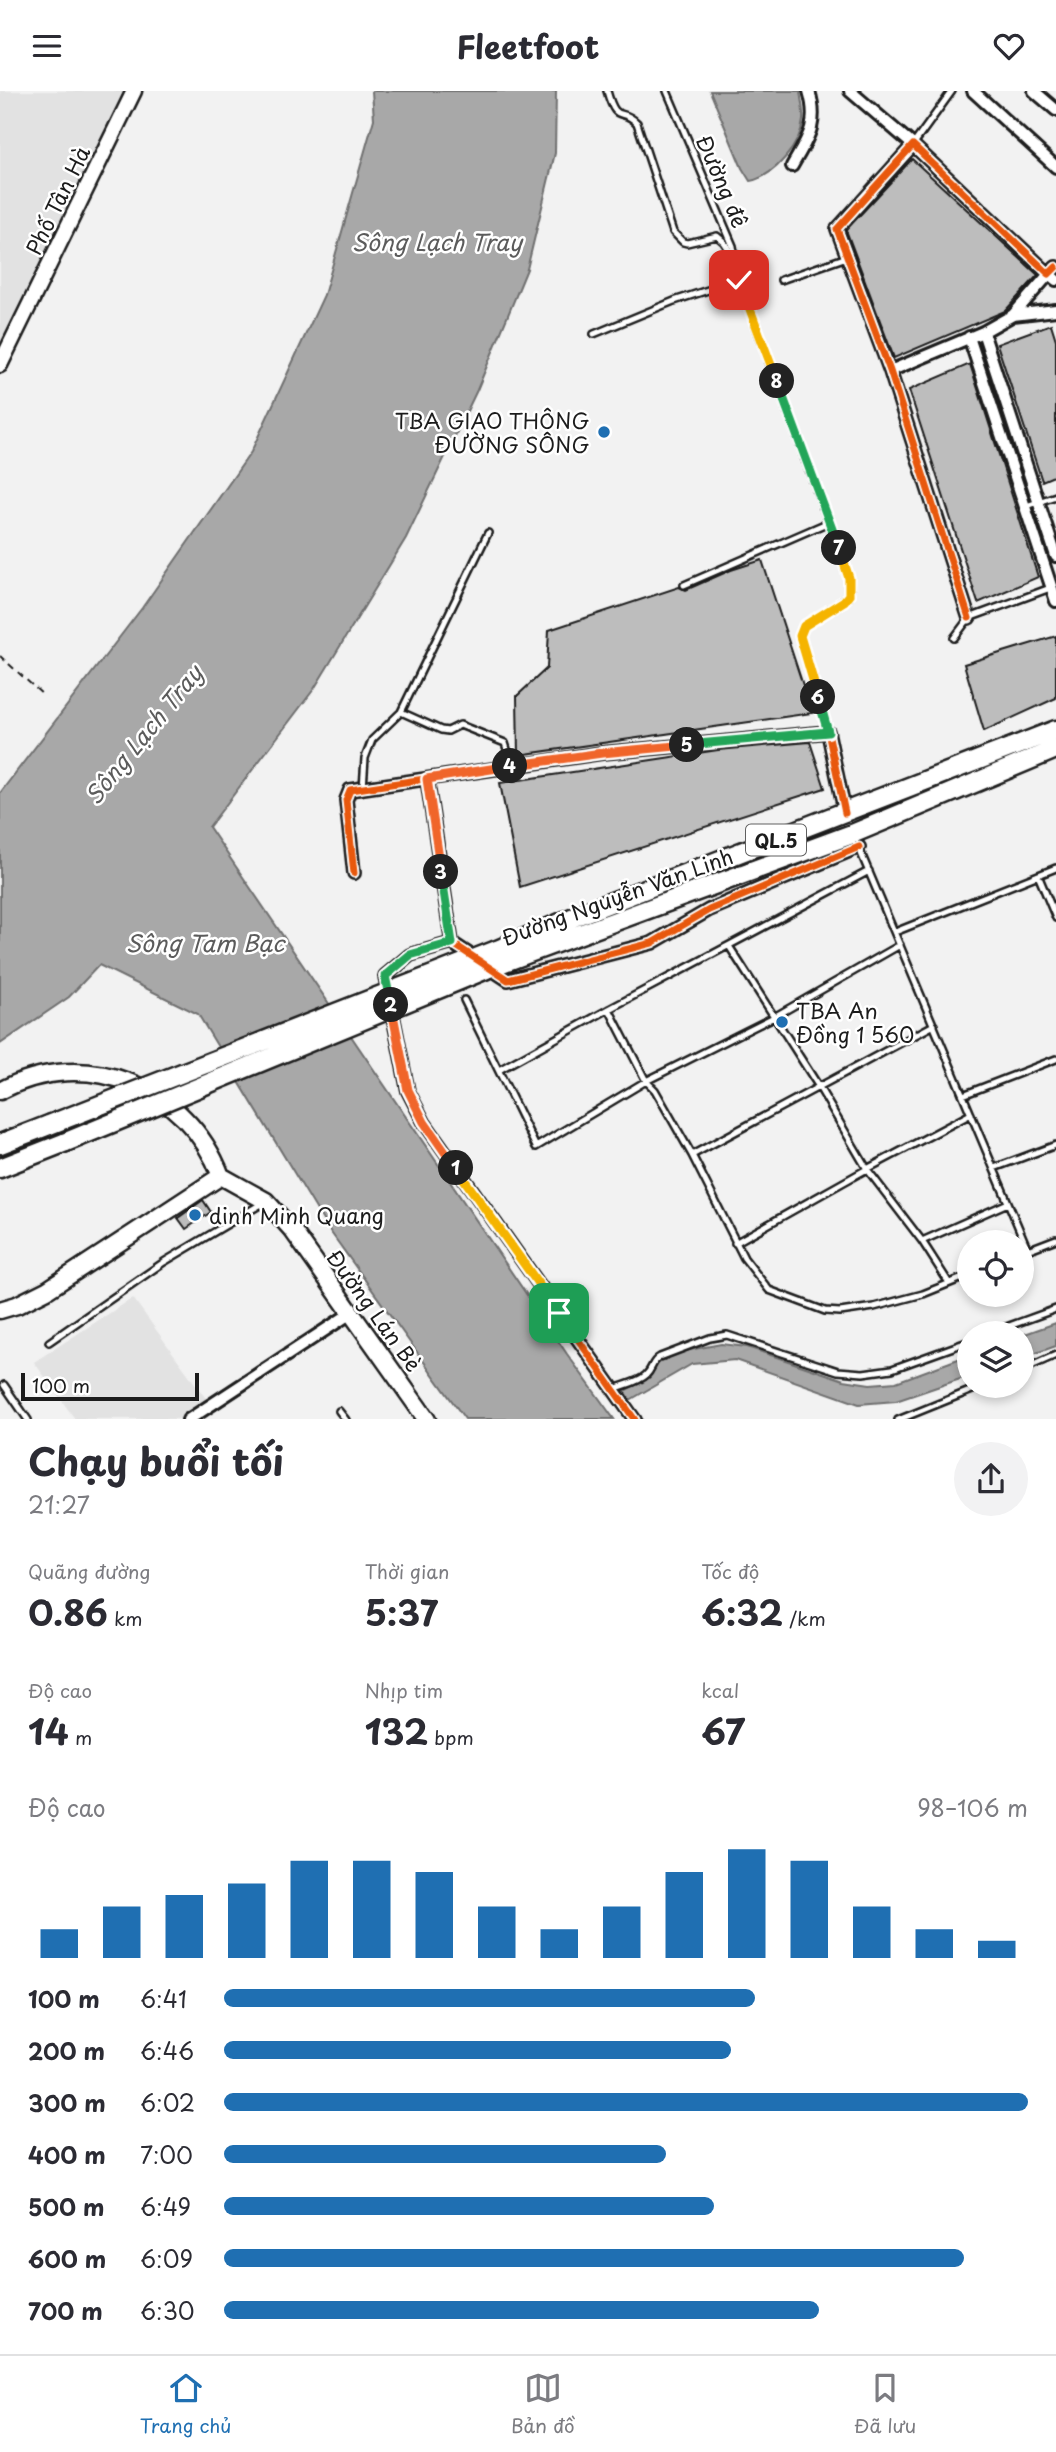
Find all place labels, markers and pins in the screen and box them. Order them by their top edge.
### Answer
pin [709,250,769,310]
pin: 8 [760,363,794,399]
place label: TBA GIAO THÔNG ĐƯỜNG SÔNG [395,404,590,460]
marker: TBA GIAO THÔNG ĐƯỜNG SÔNG [596,424,612,440]
pin: 7 [822,531,856,566]
pin: 6 [800,679,836,715]
pin: 5 [670,727,704,763]
pin: 4 [492,749,528,783]
pin: 3 [424,855,458,889]
pin: 2 [374,988,408,1023]
place label: TBA An Đồng 1 560 [796,994,914,1050]
marker: TBA An Đồng 1 560 [774,1014,790,1030]
pin: 1 [438,1151,474,1185]
place label: dinh Minh Quang [209,1199,384,1231]
marker: dinh Minh Quang [187,1207,203,1223]
pin [529,1283,589,1343]

